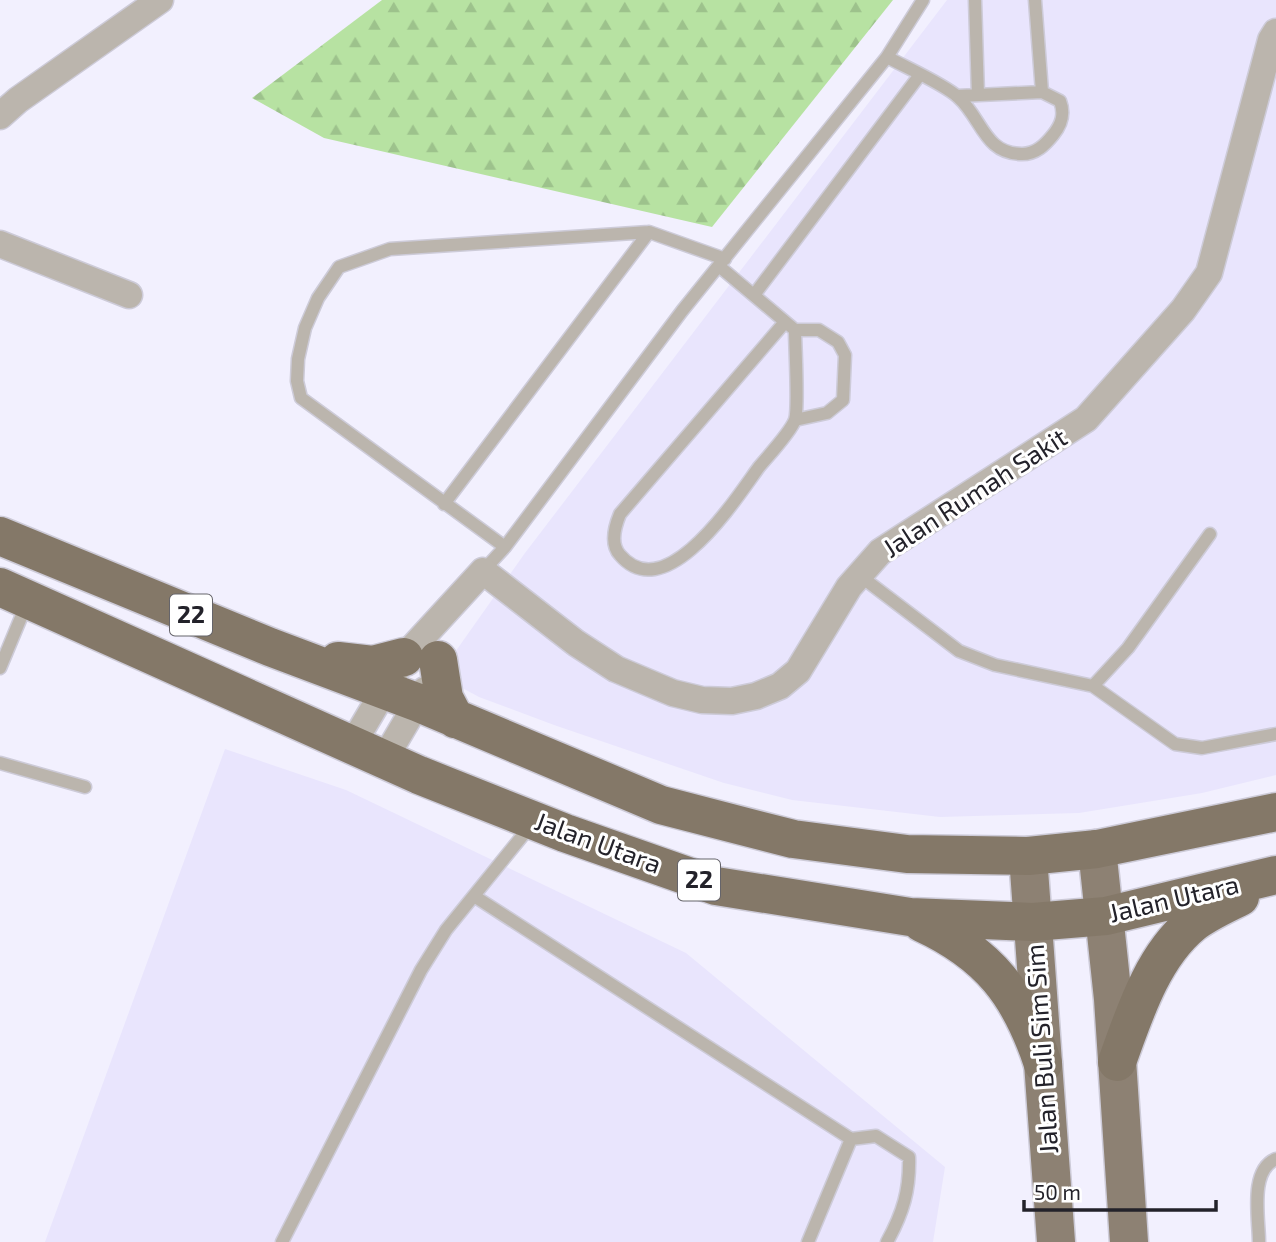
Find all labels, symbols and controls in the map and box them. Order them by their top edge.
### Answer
street label: Jalan Rumah Sakit [876,421,1072,563]
road number: 22 [170,594,212,636]
street label: Jalan Utara [531,804,666,879]
road number: 22 [678,860,720,900]
street label: Jalan Utara [1106,868,1242,928]
street label: Jalan Buli Sim Sim [1018,943,1063,1155]
scale bar [1024,1168,1216,1212]
text: 50 m [1034,1179,1081,1204]

